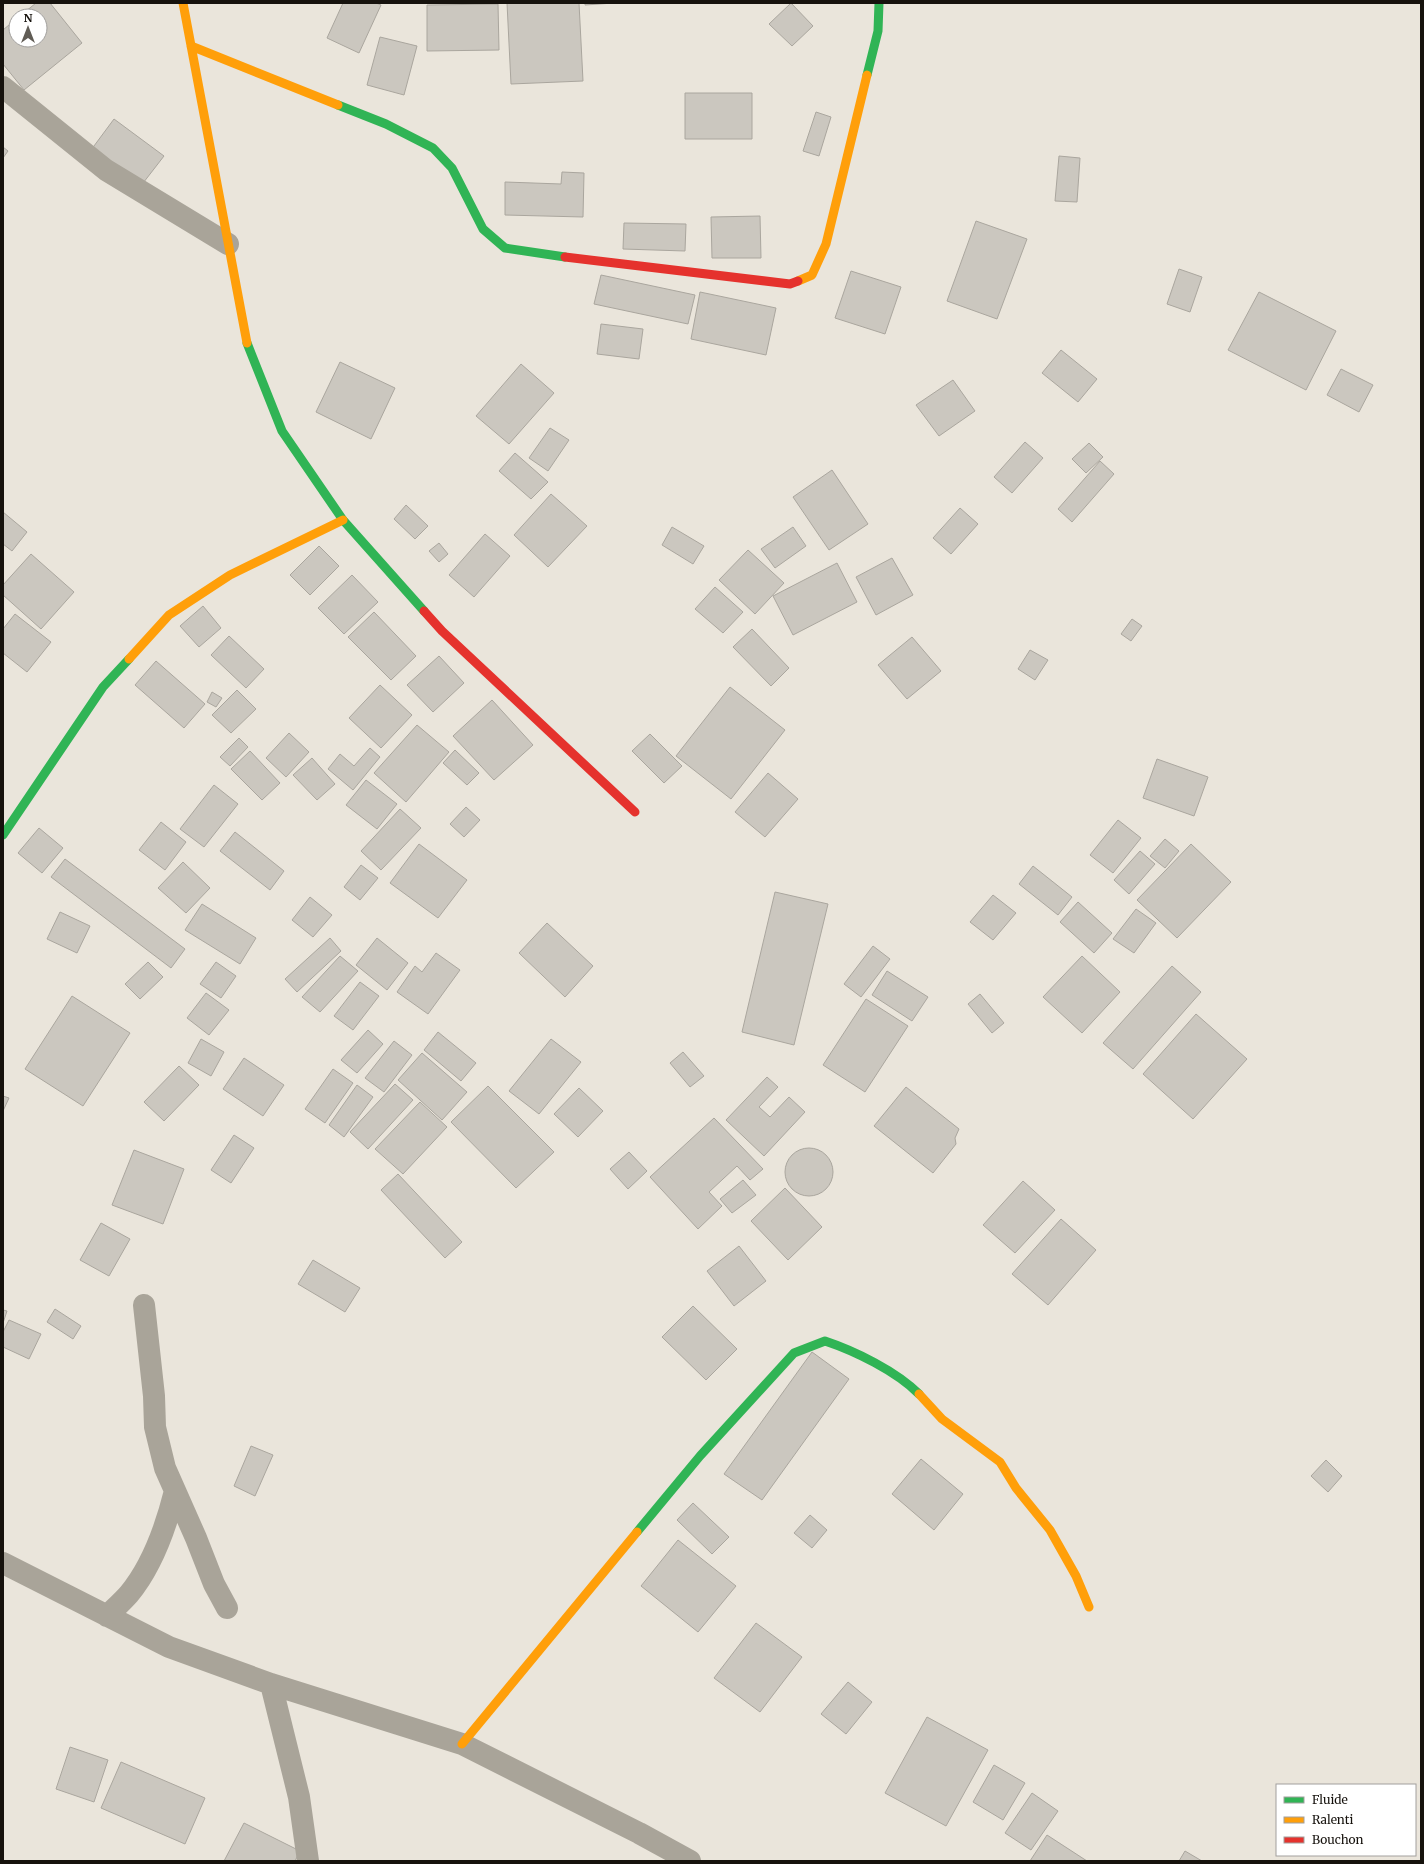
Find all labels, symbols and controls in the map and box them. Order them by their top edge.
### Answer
north arrow [8,8,48,48]
text: N [24,11,33,25]
legend [1276,1784,1416,1856]
text: Fluide [1312,1792,1348,1807]
text: Ralenti [1312,1812,1353,1827]
text: Bouchon [1312,1832,1364,1847]

